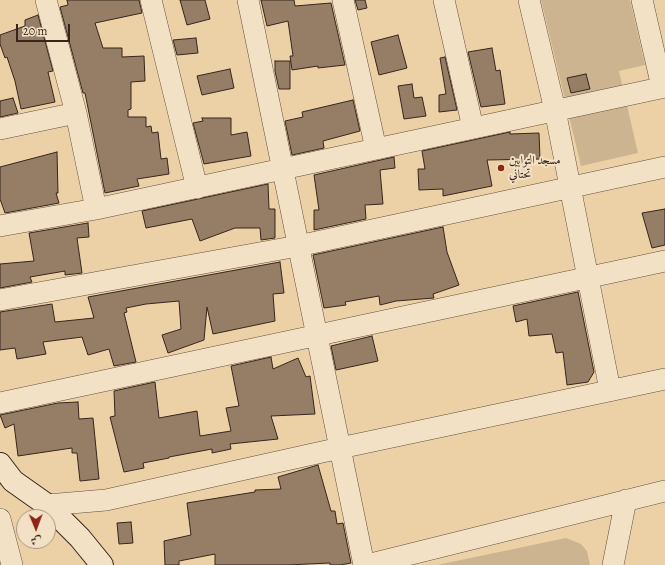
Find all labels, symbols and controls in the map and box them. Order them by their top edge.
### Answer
scale bar [18,16,72,42]
text: 20 m [23,23,47,39]
place label: مسجد التوابين تحتاني [509,154,561,182]
marker: مسجد التوابين تحتاني [496,163,506,173]
north arrow [16,509,56,549]
text: ش [31,533,42,548]

